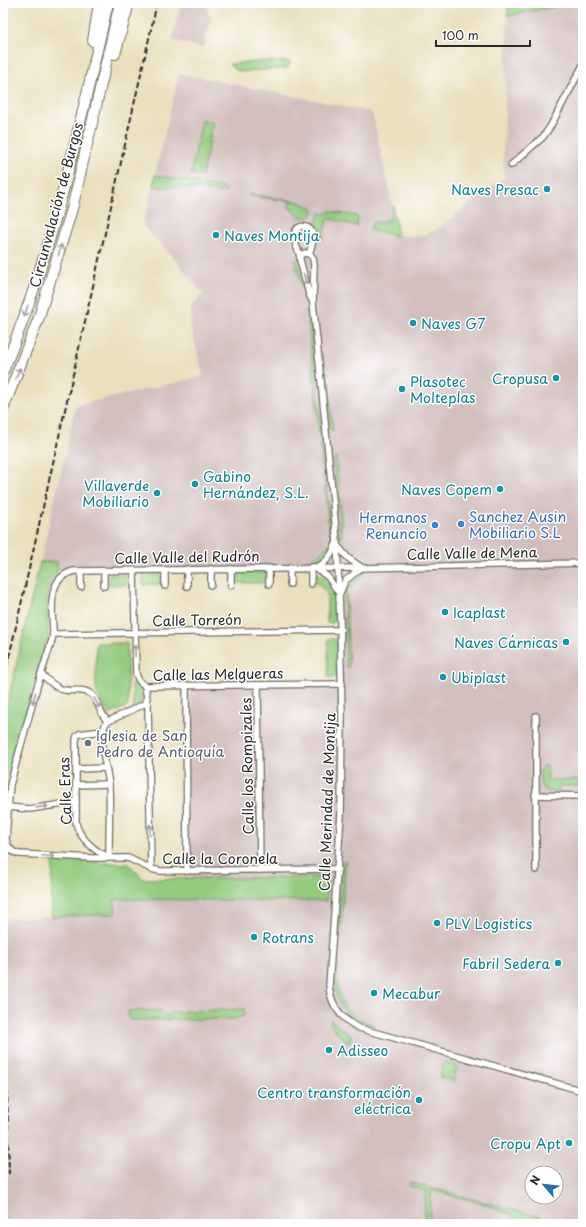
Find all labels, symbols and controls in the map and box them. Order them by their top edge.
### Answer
scale bar [436,22,530,48]
text: 100 m [442,26,479,44]
street label: Circunvalación de Burgos [24,120,88,290]
place label: Naves Presac [451,179,539,200]
marker: Naves Presac [542,184,552,194]
place label: Naves Montija [224,225,320,246]
marker: Naves Montija [211,230,221,240]
one-way arrow [57,244,64,257]
one-way arrow [302,272,309,285]
one-way arrow [22,305,30,317]
place label: Naves G7 [421,313,485,334]
marker: Naves G7 [408,318,418,328]
one-way arrow [14,367,22,379]
place label: Cropusa [492,368,548,389]
place label: Plasotec Molteplas [410,371,475,408]
marker: Cropusa [551,373,561,383]
marker: Plasotec Molteplas [397,384,407,394]
place label: Gabino Hernández, S.L. [203,466,309,503]
place label: Villaverde Mobiliario [82,475,149,512]
marker: Gabino Hernández, S.L. [190,479,200,489]
place label: Naves Copem [401,479,492,500]
marker: Naves Copem [495,484,505,494]
marker: Villaverde Mobiliario [152,488,162,498]
place label: Sanchez Ausin Mobiliario S.L [469,506,566,543]
place label: Hermanos Renuncio [359,507,427,544]
marker: Sanchez Ausin Mobiliario S.L [456,519,466,529]
marker: Hermanos Renuncio [430,520,440,530]
street label: Calle Valle de Mena [406,541,538,565]
street label: Calle Valle del Rudrón [114,545,260,569]
place label: Icaplast [453,602,506,623]
marker: Icaplast [440,607,450,617]
street label: Calle Torreón [152,609,242,631]
place label: Naves Cárnicas [454,632,558,653]
marker: Naves Cárnicas [561,637,571,647]
one-way arrow [131,645,139,658]
street label: Calle las Melgueras [152,662,284,686]
place label: Ubiplast [451,667,507,688]
marker: Ubiplast [438,672,448,682]
one-way arrow [30,691,37,704]
one-way arrow [94,697,102,709]
street label: Calle los Rompizales [235,697,259,835]
street label: Calle Merindad de Montija [313,712,341,892]
place label: Iglesia de San Pedro de Antioquía [96,725,224,762]
marker: Iglesia de San Pedro de Antioquía [83,738,93,748]
street label: Calle Eras [53,757,77,825]
one-way arrow [35,803,48,811]
one-way arrow [147,824,154,837]
street label: Calle la Coronela [162,848,278,869]
one-way arrow [41,852,54,859]
place label: PLV Logistics [445,913,533,934]
marker: PLV Logistics [432,918,442,928]
place label: Rotrans [262,927,314,948]
marker: Rotrans [249,932,259,942]
place label: Fabril Sedera [462,953,550,974]
marker: Fabril Sedera [553,958,563,968]
place label: Mecabur [382,983,441,1004]
marker: Mecabur [369,988,379,998]
place label: Adisseo [337,1040,389,1061]
marker: Adisseo [324,1045,334,1055]
place label: Centro transformación eléctrica [257,1082,411,1119]
marker: Centro transformación eléctrica [414,1095,424,1105]
place label: Cropu Apt [490,1133,561,1154]
marker: Cropu Apt [564,1138,574,1148]
north arrow [524,1165,564,1205]
text: N [525,1172,544,1188]

